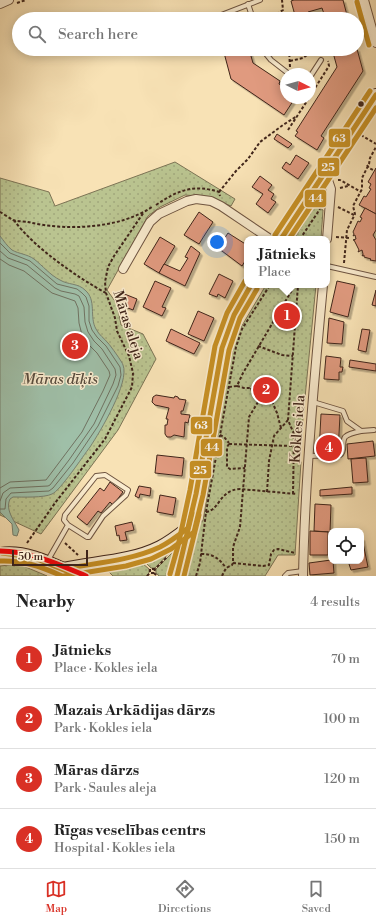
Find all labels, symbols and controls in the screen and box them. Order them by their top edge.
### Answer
search box [12,12,364,56]
icon: search [26,23,48,45]
text: Search here [58,25,138,44]
north arrow [280,68,316,104]
unlabelled marker [356,99,366,109]
line badge: 63 [328,128,351,148]
text: 63 [332,132,346,146]
line badge: 25 [317,157,340,177]
text: 25 [321,161,335,175]
line badge: 44 [304,189,327,208]
text: 44 [309,192,323,206]
your location [207,232,227,252]
popup [244,236,330,288]
text: Jātnieks [258,245,316,264]
text: Place [258,264,291,280]
street label: Māras aleja [108,288,148,363]
pin: 1 [274,301,300,331]
pin: 3 [62,331,88,361]
water label: Māras dīķis [22,370,98,389]
pin: 2 [253,375,279,405]
street label: Kokles iela [287,393,309,464]
line badge: 63 [190,416,213,435]
text: 63 [194,419,208,433]
pin: 4 [316,433,342,463]
line badge: 44 [200,438,223,457]
text: 44 [205,441,219,455]
line badge: 25 [189,460,212,479]
text: 25 [193,464,207,478]
map controls [328,528,364,564]
button: locate [328,528,364,564]
scale bar [12,548,88,567]
text: 50 m [18,550,43,564]
text: Nearby [16,591,75,613]
text: 4 results [310,594,360,610]
text: Jātnieks [54,641,111,660]
text: 1 [26,651,32,667]
text: 70 m [331,651,360,667]
text: Place · Kokles iela [54,660,158,676]
text: Mazais Arkādijas dārzs [54,701,215,720]
text: 2 [25,711,33,727]
text: 100 m [324,711,360,727]
text: Park · Kokles iela [54,720,152,736]
text: Māras dārzs [54,761,139,780]
text: 3 [25,771,33,787]
text: 120 m [324,771,360,787]
text: Park · Saules aleja [54,780,157,796]
text: Rīgas veselības centrs [54,821,206,840]
text: 4 [25,831,33,847]
text: 150 m [325,831,360,847]
text: Hospital · Kokles iela [54,840,175,856]
tab: Map [45,878,67,916]
tab: Directions [158,878,211,916]
tab: Saved [302,878,331,916]

